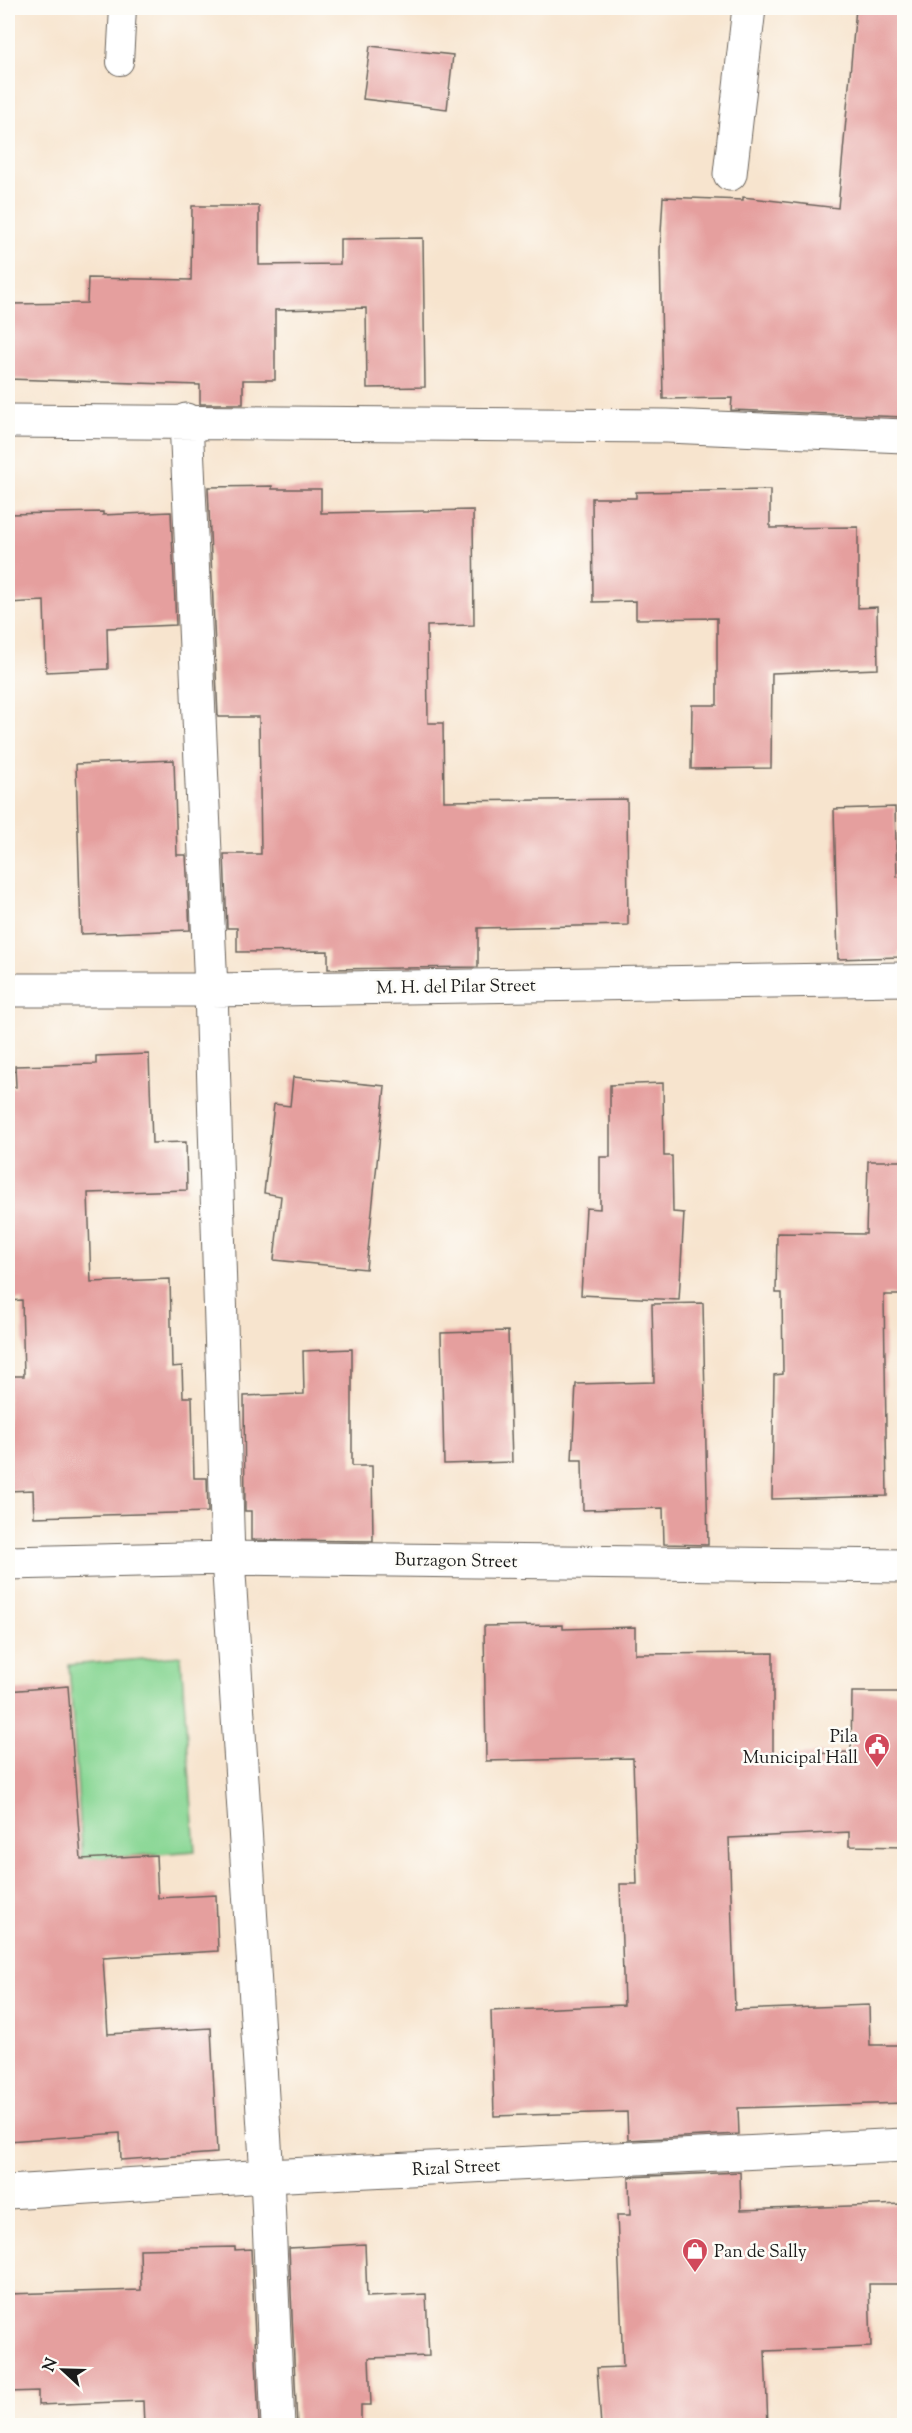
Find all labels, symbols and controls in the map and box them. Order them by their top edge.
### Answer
street label: M. H. del Pilar Street [376,974,536,1002]
street label: Burzagon Street [394,1548,518,1576]
place label: Pila Municipal Hall [743,1725,858,1772]
public building icon: Pila Municipal Hall [862,1731,892,1769]
street label: Rizal Street [411,2154,501,2184]
shop icon: Pan de Sally [680,2236,710,2274]
place label: Pan de Sally [714,2240,807,2266]
north arrow [33,2340,93,2400]
text: N [38,2355,65,2376]

